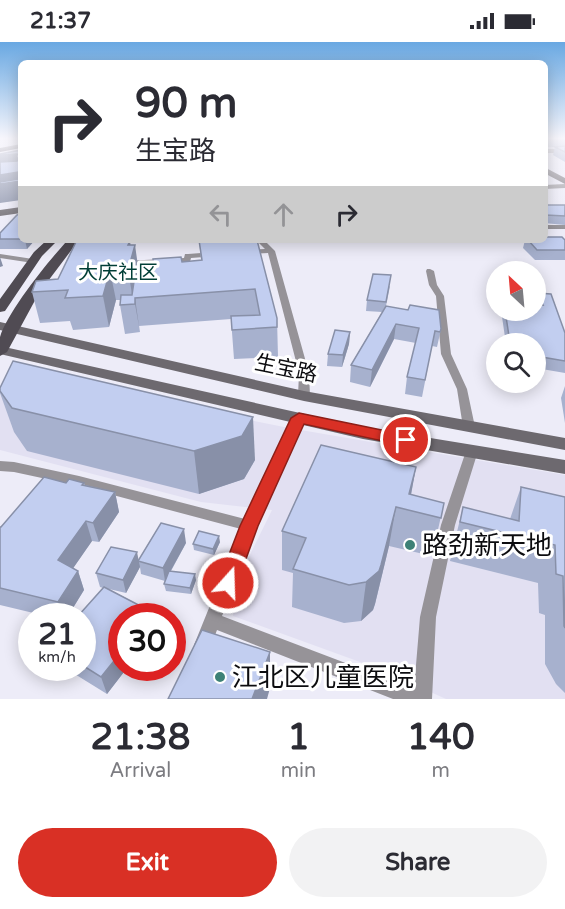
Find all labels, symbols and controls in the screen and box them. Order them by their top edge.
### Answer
text: 21:37 [30,8,91,34]
text: 90 m [135,78,237,129]
icon: right [36,84,114,162]
text: 生宝路 [135,135,216,168]
icon: left [204,198,237,231]
icon: ahead [267,198,300,231]
icon: right [330,198,363,231]
district label: 大庆社区 [78,261,158,285]
north arrow [486,261,546,321]
map controls [486,261,546,393]
button: search [486,333,546,393]
street label: 生宝路 [253,350,319,388]
pin [380,414,431,465]
icon: arrive [389,423,422,456]
place label: 路劲新天地 [422,530,552,561]
marker: 路劲新天地 [403,538,417,552]
position arrow [196,551,260,615]
speed limit sign: 30 [108,603,186,681]
text: 21 [38,616,76,653]
text: km/h [38,648,76,666]
place label: 江北区儿童医院 [232,662,414,693]
marker: 江北区儿童医院 [213,670,227,684]
text: 21:38 [90,716,190,759]
text: 1 [287,716,310,759]
text: 140 [407,716,475,759]
text: Arrival [109,759,171,783]
text: min [281,759,316,783]
text: m [431,759,450,783]
button: Exit [18,828,277,897]
button: Share [289,828,547,897]

